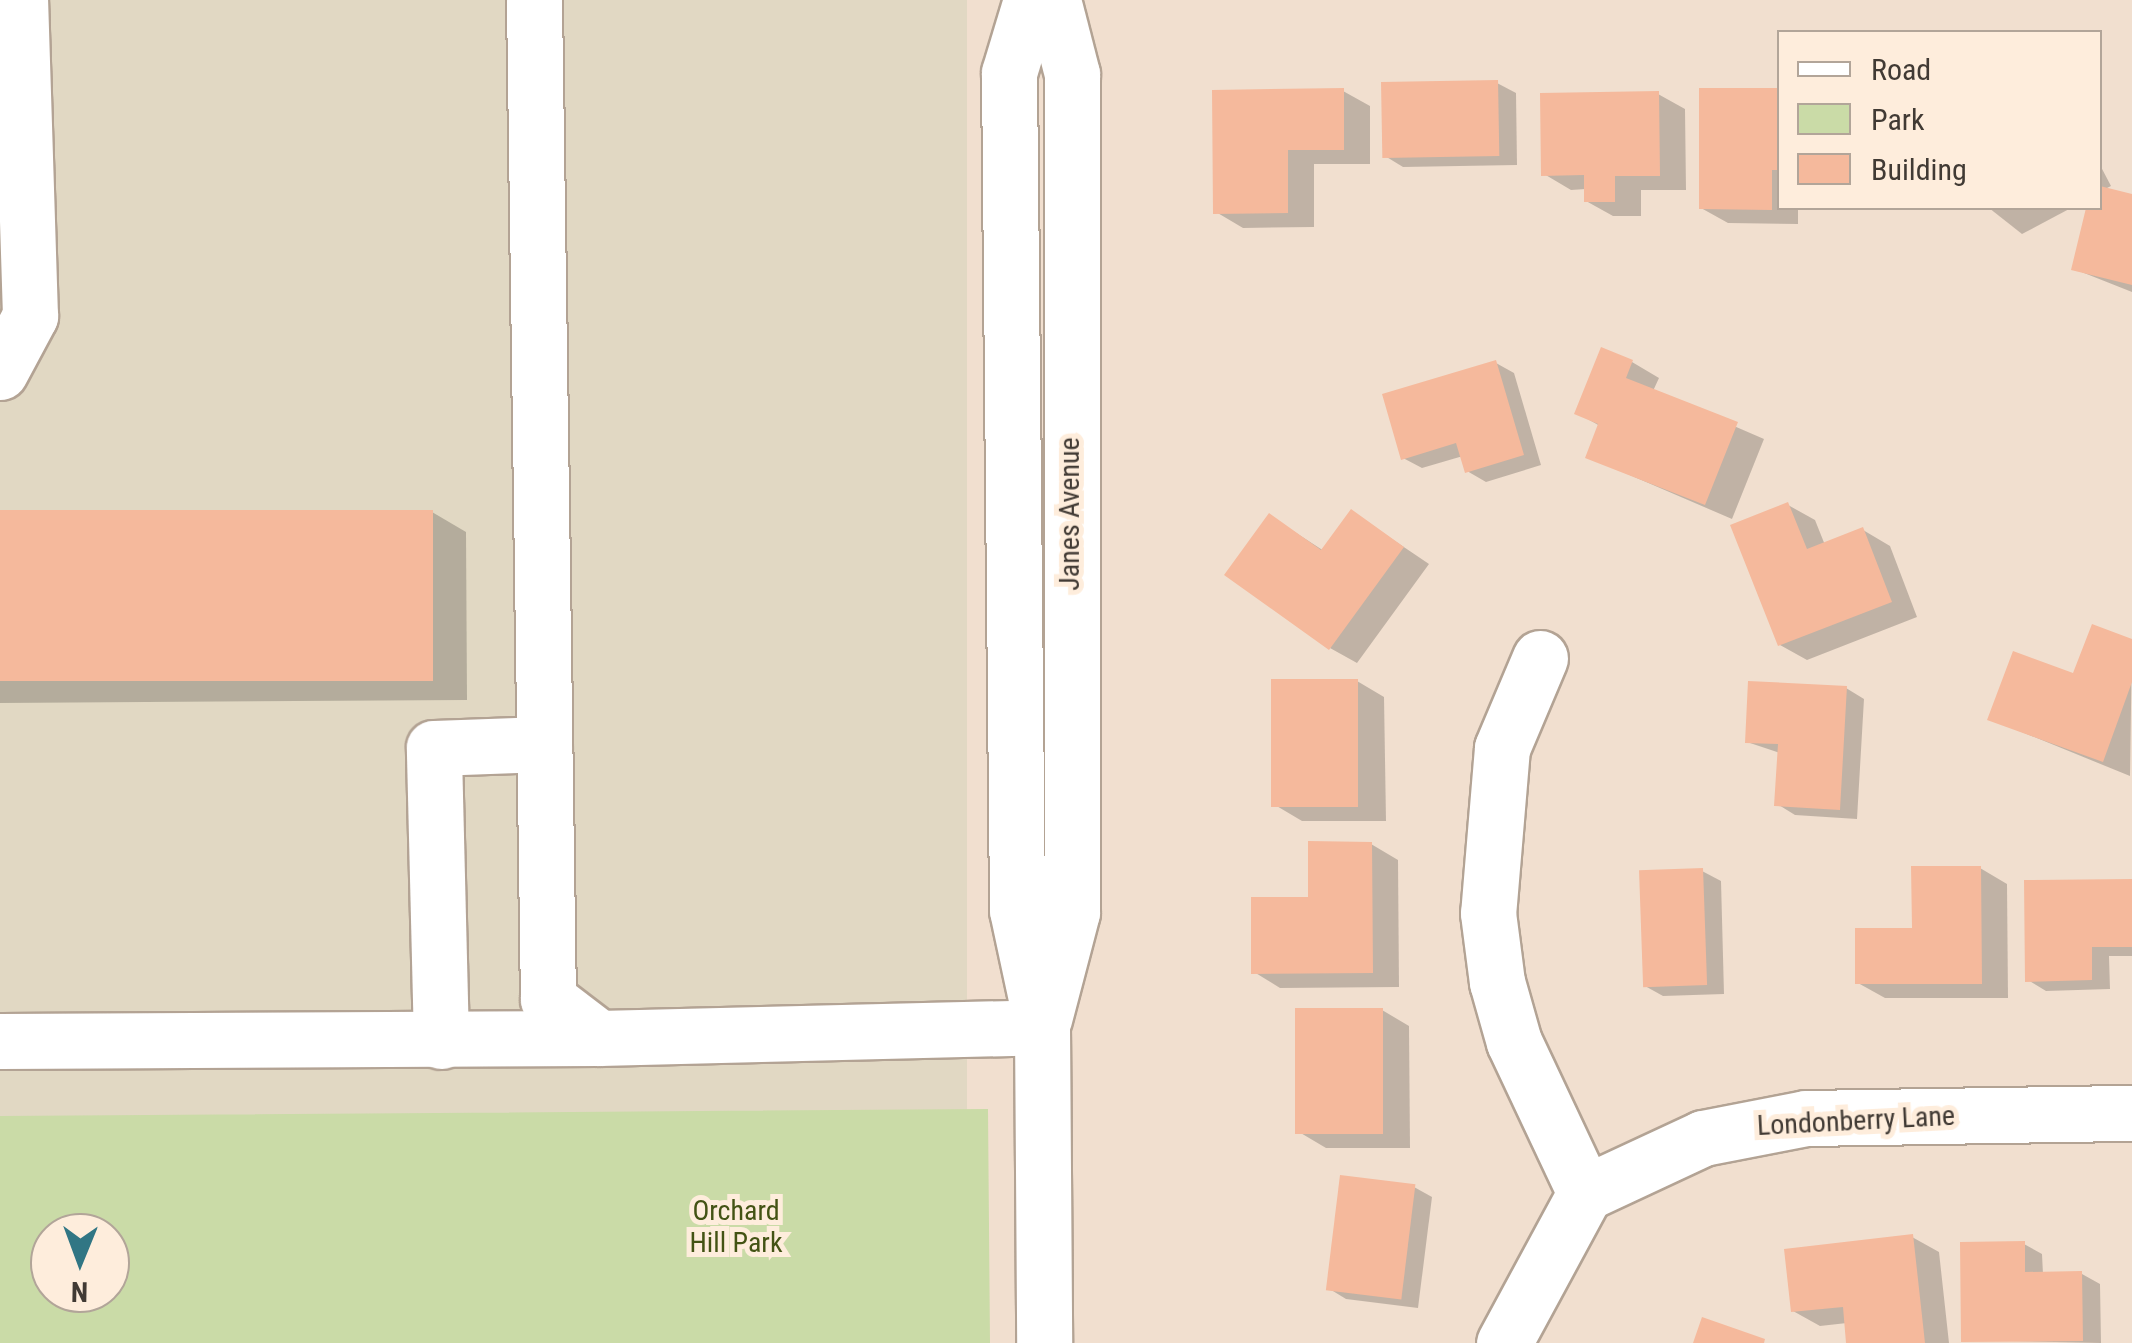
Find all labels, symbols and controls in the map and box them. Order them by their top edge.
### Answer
legend [1777,30,2102,210]
text: Road [1871,52,1931,87]
text: Park [1871,102,1925,137]
text: Building [1871,152,1967,187]
street label: Janes Avenue [1053,437,1087,591]
street label: Londonberry Lane [1756,1099,1956,1143]
park label: Orchard Hill Park [690,1194,782,1260]
north arrow [30,1213,130,1313]
text: N [71,1275,88,1308]

